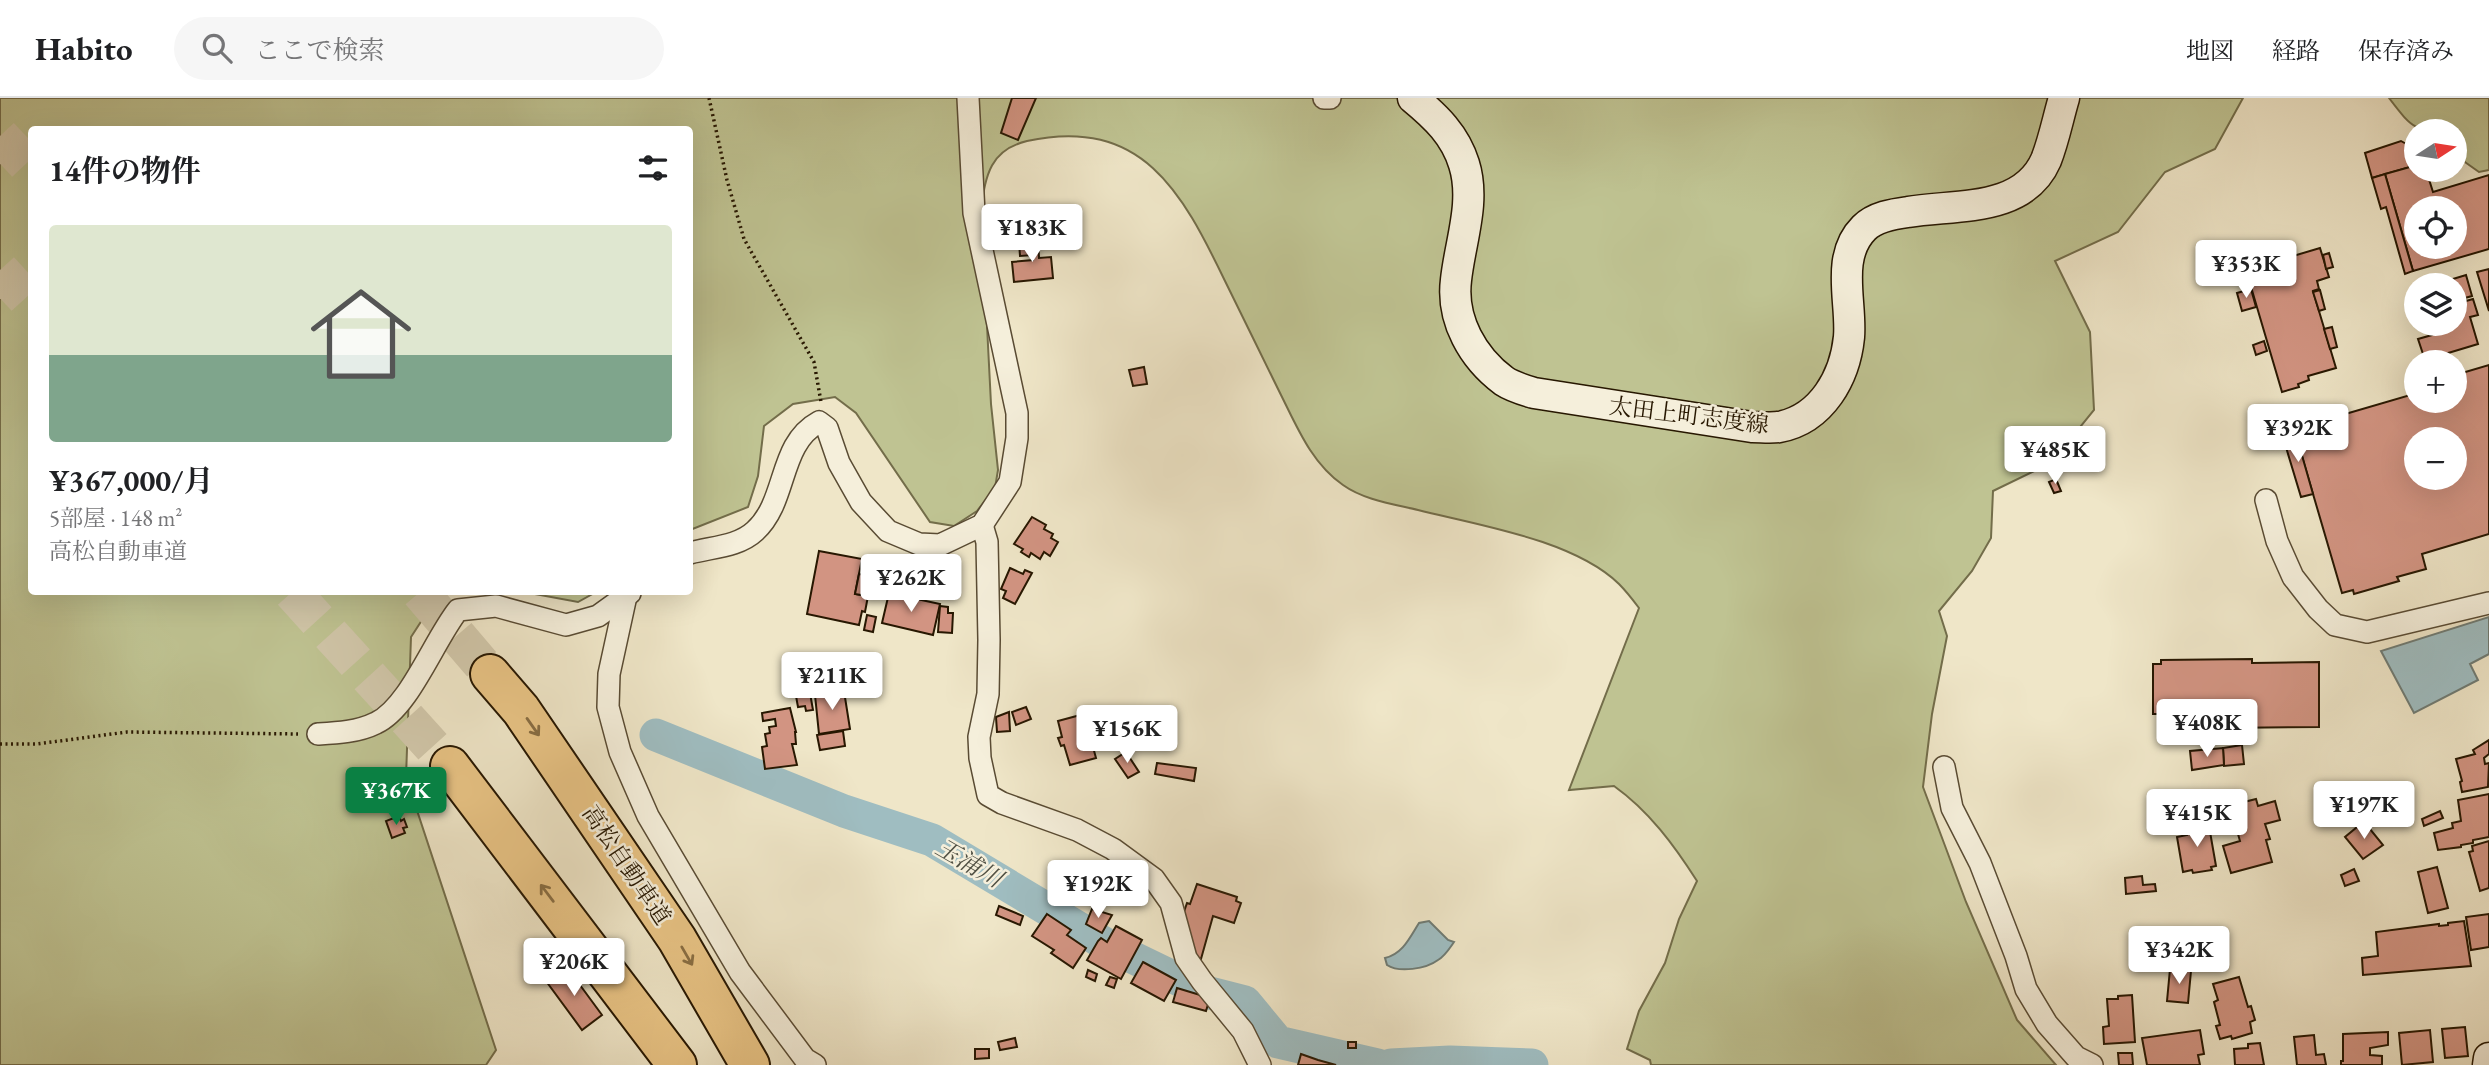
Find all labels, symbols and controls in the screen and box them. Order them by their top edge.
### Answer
search box [174,17,664,80]
text: Habito [35,27,132,70]
icon: search [198,29,236,67]
text: ここで検索 [254,33,385,67]
text: 地図 [2186,35,2234,66]
text: 経路 [2272,35,2320,66]
text: 保存済み [2358,35,2454,66]
north arrow [2404,119,2468,182]
map controls [2404,119,2467,490]
icon: filters [634,149,672,187]
text: 14件の物件 [49,151,201,190]
button: locate [2404,196,2467,259]
pin: ¥183K [983,204,1081,264]
text: ¥183K [997,212,1067,242]
pin: ¥353K [2197,240,2295,300]
text: ¥353K [2211,248,2281,278]
icon: home [298,271,424,397]
button: layers [2404,273,2467,336]
button: + [2404,350,2467,413]
street label: 太田上町志度線 [1607,390,1771,440]
pin: ¥392K [2249,404,2347,464]
text: ¥392K [2263,412,2333,442]
pin: ¥485K [2006,426,2104,486]
button: − [2404,427,2467,490]
text: ¥485K [2020,434,2090,464]
text: ¥367,000/月 [49,461,213,500]
text: 5部屋 · 148 m² [49,503,182,533]
text: 高松自動車道 [49,536,187,566]
pin: ¥262K [862,554,960,614]
text: ¥262K [876,562,946,592]
pin: ¥211K [783,652,881,712]
text: ¥211K [797,660,867,690]
pin: ¥408K [2158,700,2256,759]
pin: ¥156K [1078,706,1176,765]
text: ¥408K [2172,707,2242,737]
text: ¥156K [1092,713,1162,743]
one-way arrow [526,717,540,736]
pin: ¥367K [347,768,445,827]
text: ¥367K [361,775,431,805]
pin: ¥197K [2315,782,2413,841]
text: ¥197K [2329,789,2399,819]
pin: ¥415K [2148,790,2246,849]
text: ¥415K [2162,797,2232,827]
street label: 高松自動車道 [576,799,678,931]
water label: 玉浦川 [930,831,1011,895]
pin: ¥192K [1049,860,1147,920]
text: ¥192K [1063,868,1133,898]
one-way arrow [539,885,554,903]
pin: ¥342K [2130,926,2228,986]
text: ¥342K [2144,934,2214,964]
pin: ¥206K [525,939,623,998]
text: ¥206K [539,946,609,976]
one-way arrow [680,946,694,966]

